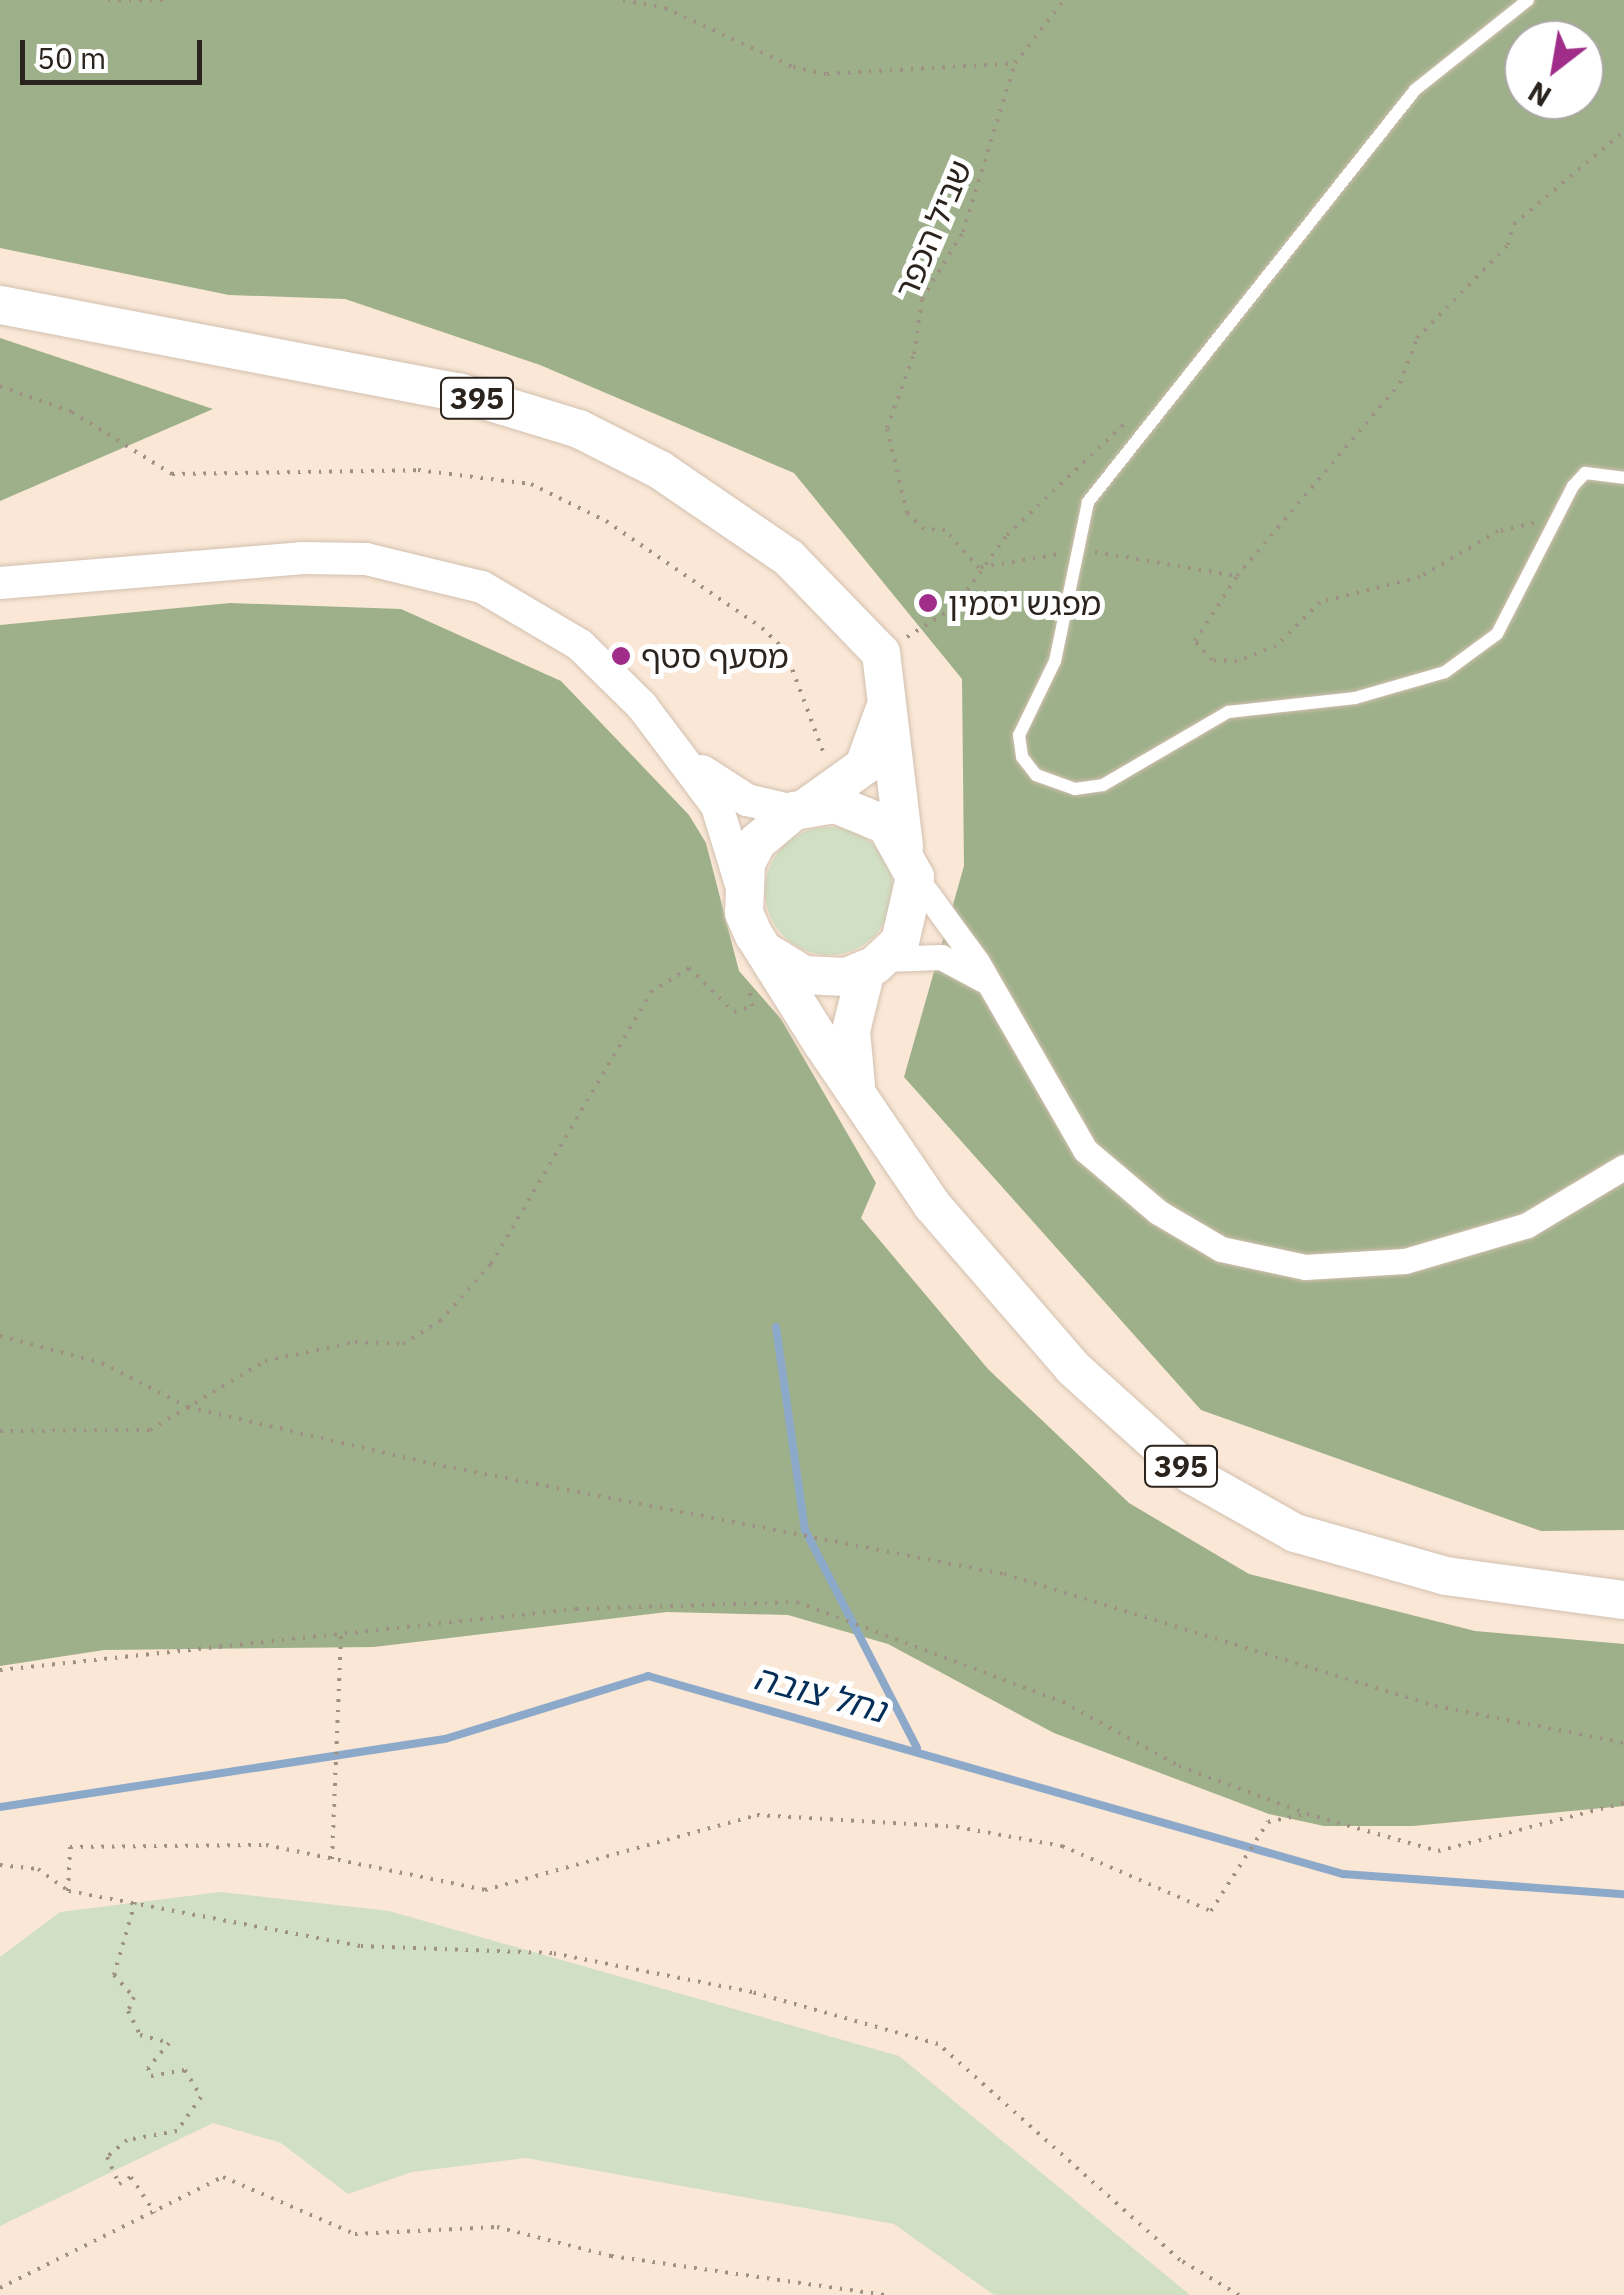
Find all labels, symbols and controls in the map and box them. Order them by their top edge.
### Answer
scale bar [25,20,208,82]
north arrow [1504,20,1604,120]
text: 50 m [37,38,106,77]
text: N [1521,73,1558,116]
street label: שביל הכפר [887,154,979,304]
road number: 395 [440,373,514,423]
place label: מפגש יסמין [948,584,1101,622]
marker: מפגש יסמין [917,592,939,614]
place label: מסעף סטף [641,637,789,675]
marker: מסעף סטף [610,645,632,667]
road number: 395 [1144,1441,1218,1491]
water label: נחל צובה [749,1655,891,1731]

